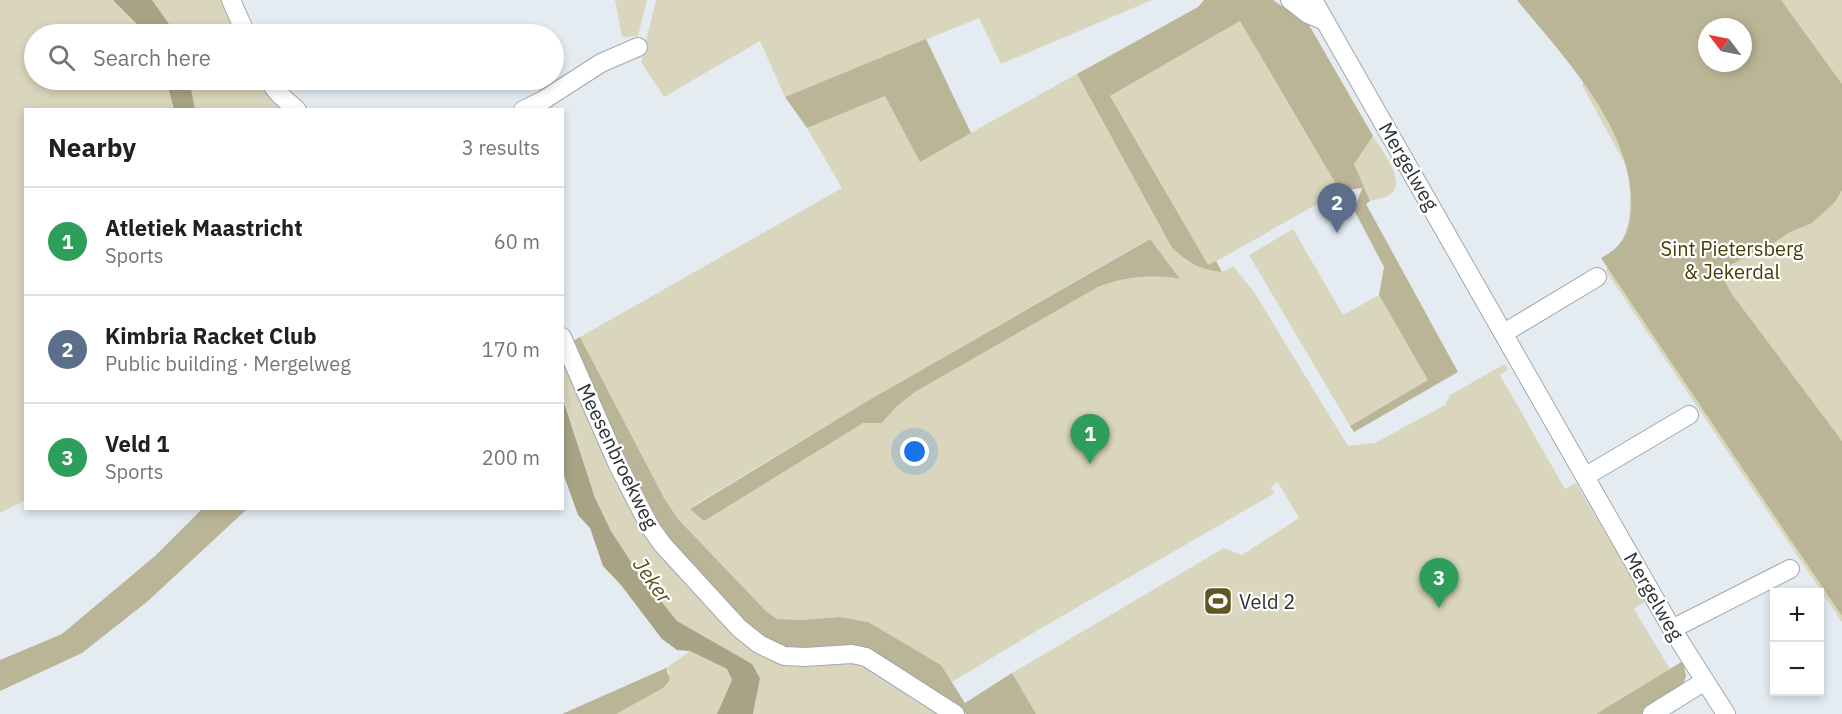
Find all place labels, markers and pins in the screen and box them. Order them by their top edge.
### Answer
pin: 2 [1318,184,1356,233]
pin: 1 [1070,414,1110,464]
pin: 3 [1420,558,1458,608]
sports icon: Veld 2 [1202,585,1234,617]
place label: Veld 2 [1239,588,1295,615]

